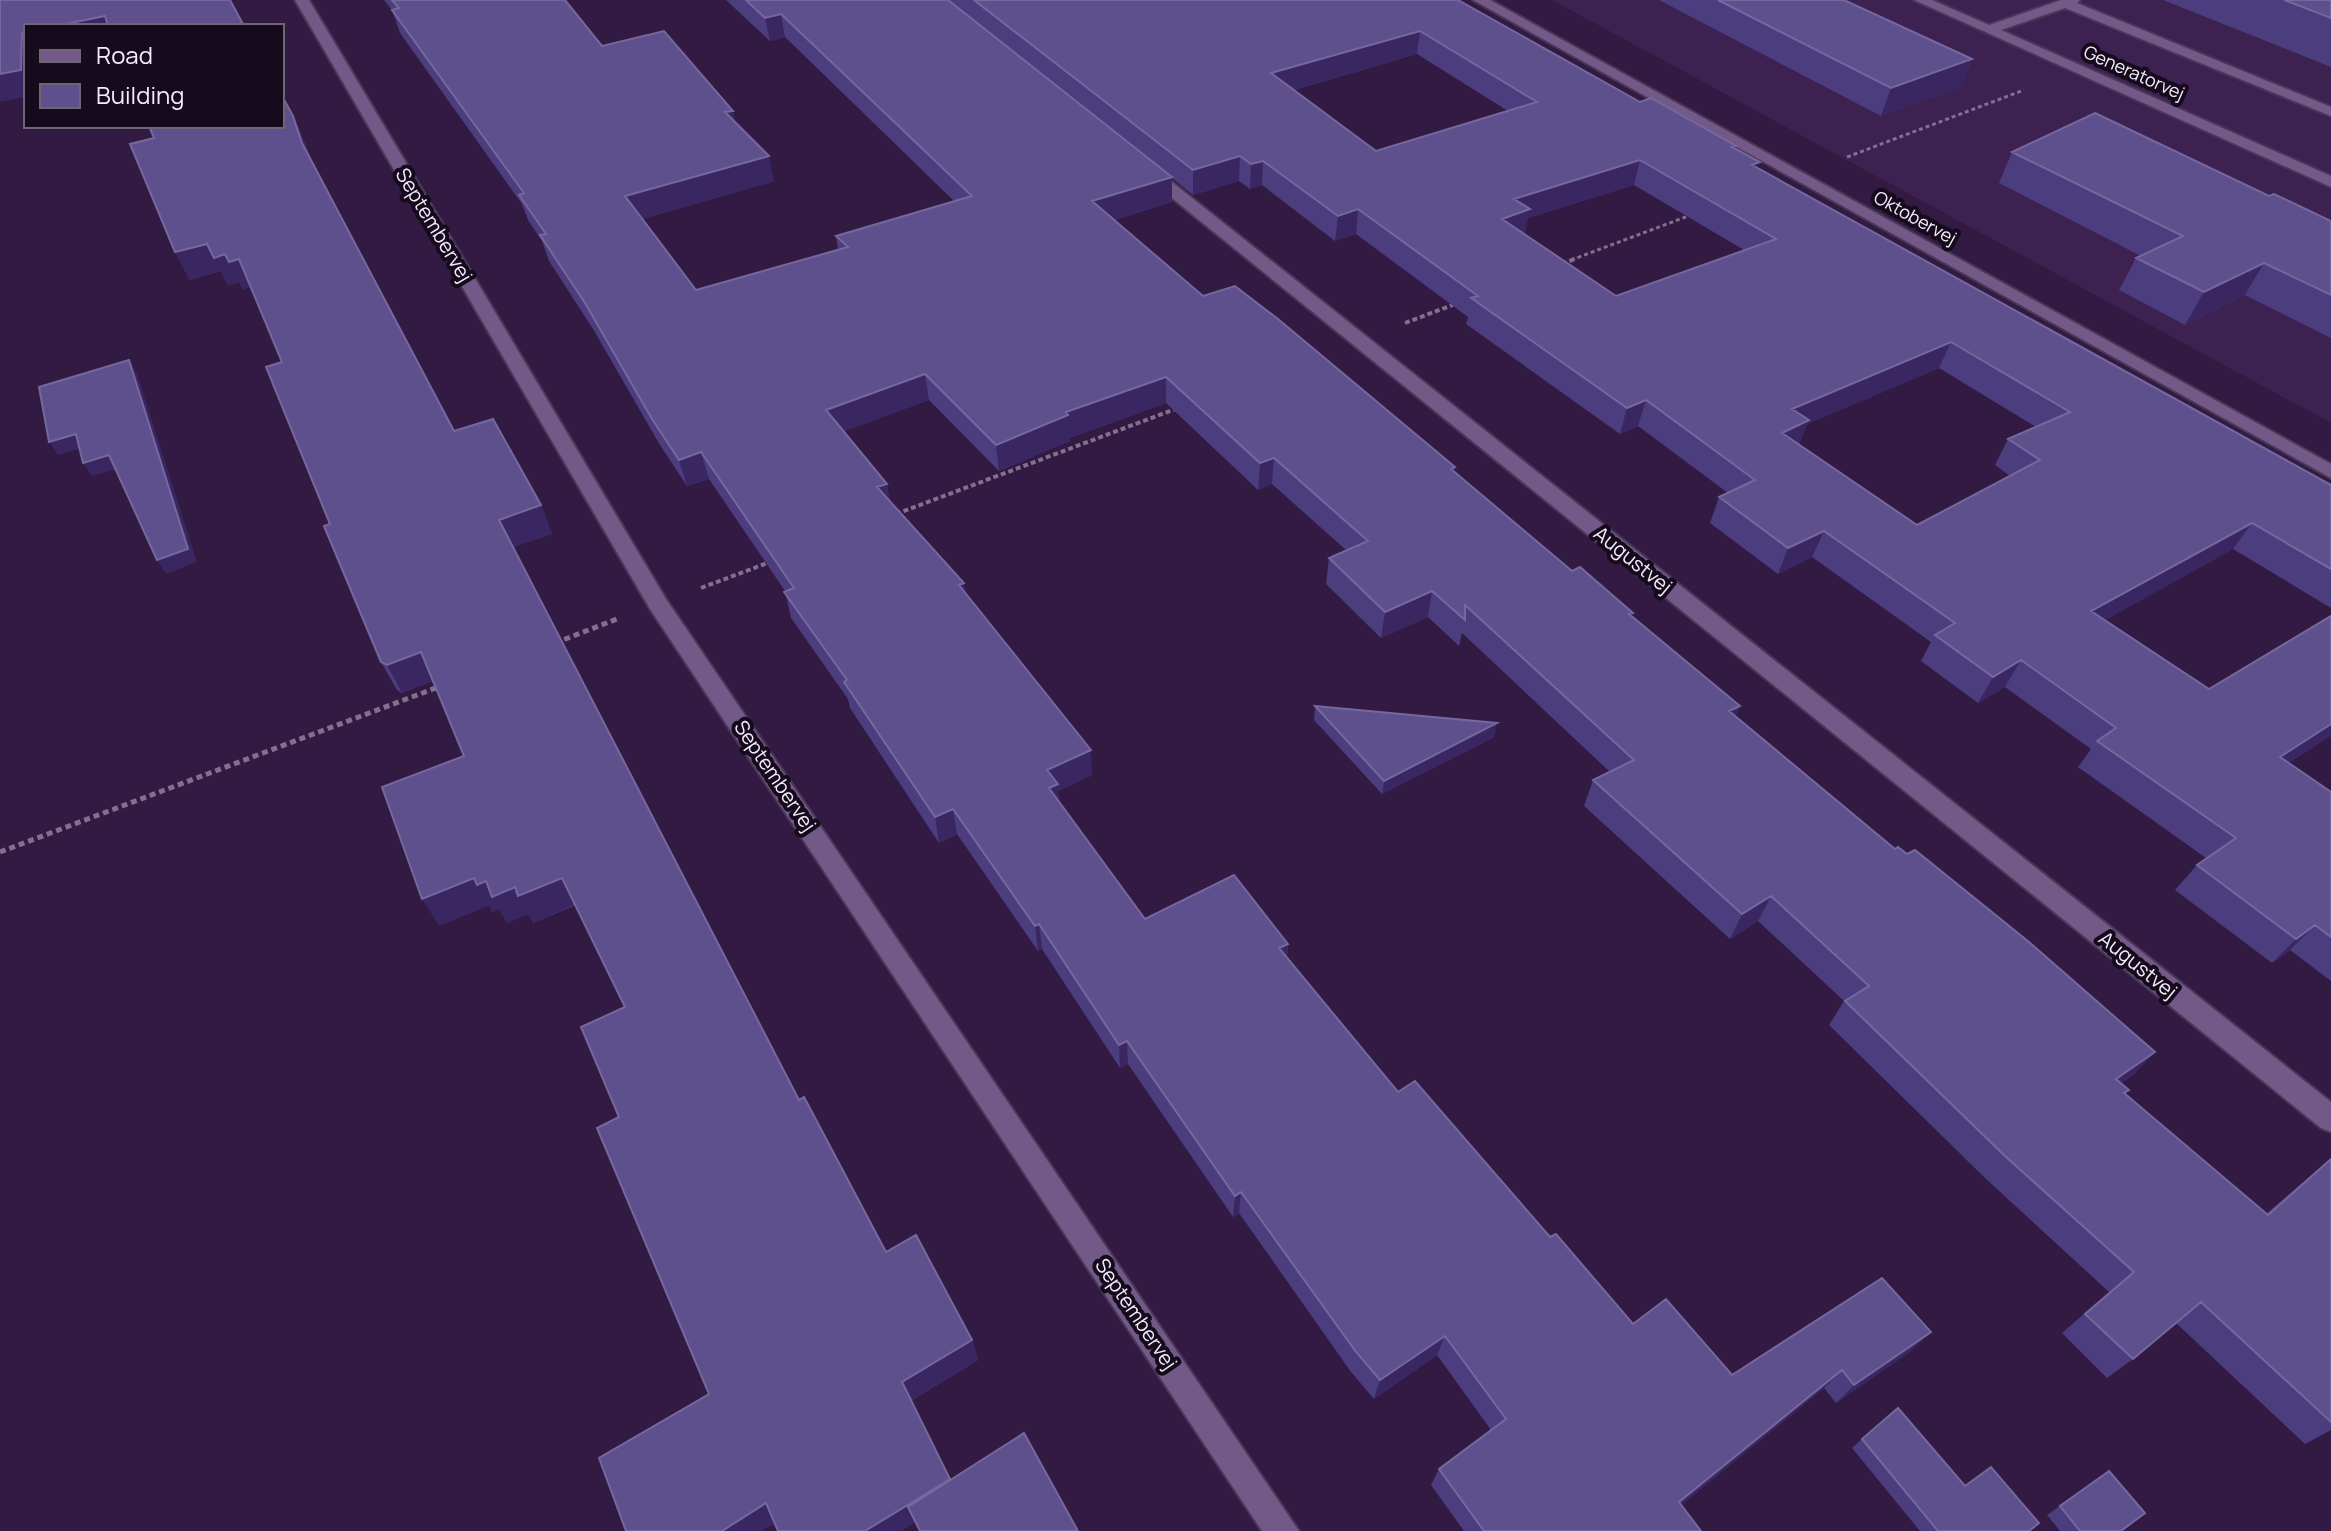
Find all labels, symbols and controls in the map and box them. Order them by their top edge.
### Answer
legend [24,24,284,128]
text: Road [96,38,153,71]
street label: Generatorvej [2080,39,2189,105]
text: Building [96,78,184,111]
street label: Septembervej [390,163,479,287]
street label: Oktobervej [1870,185,1961,250]
street label: Augustvej [1589,520,1678,599]
street label: Septembervej [728,715,823,837]
street label: Augustvej [2094,925,2183,1004]
street label: Septembervej [1089,1253,1184,1375]

